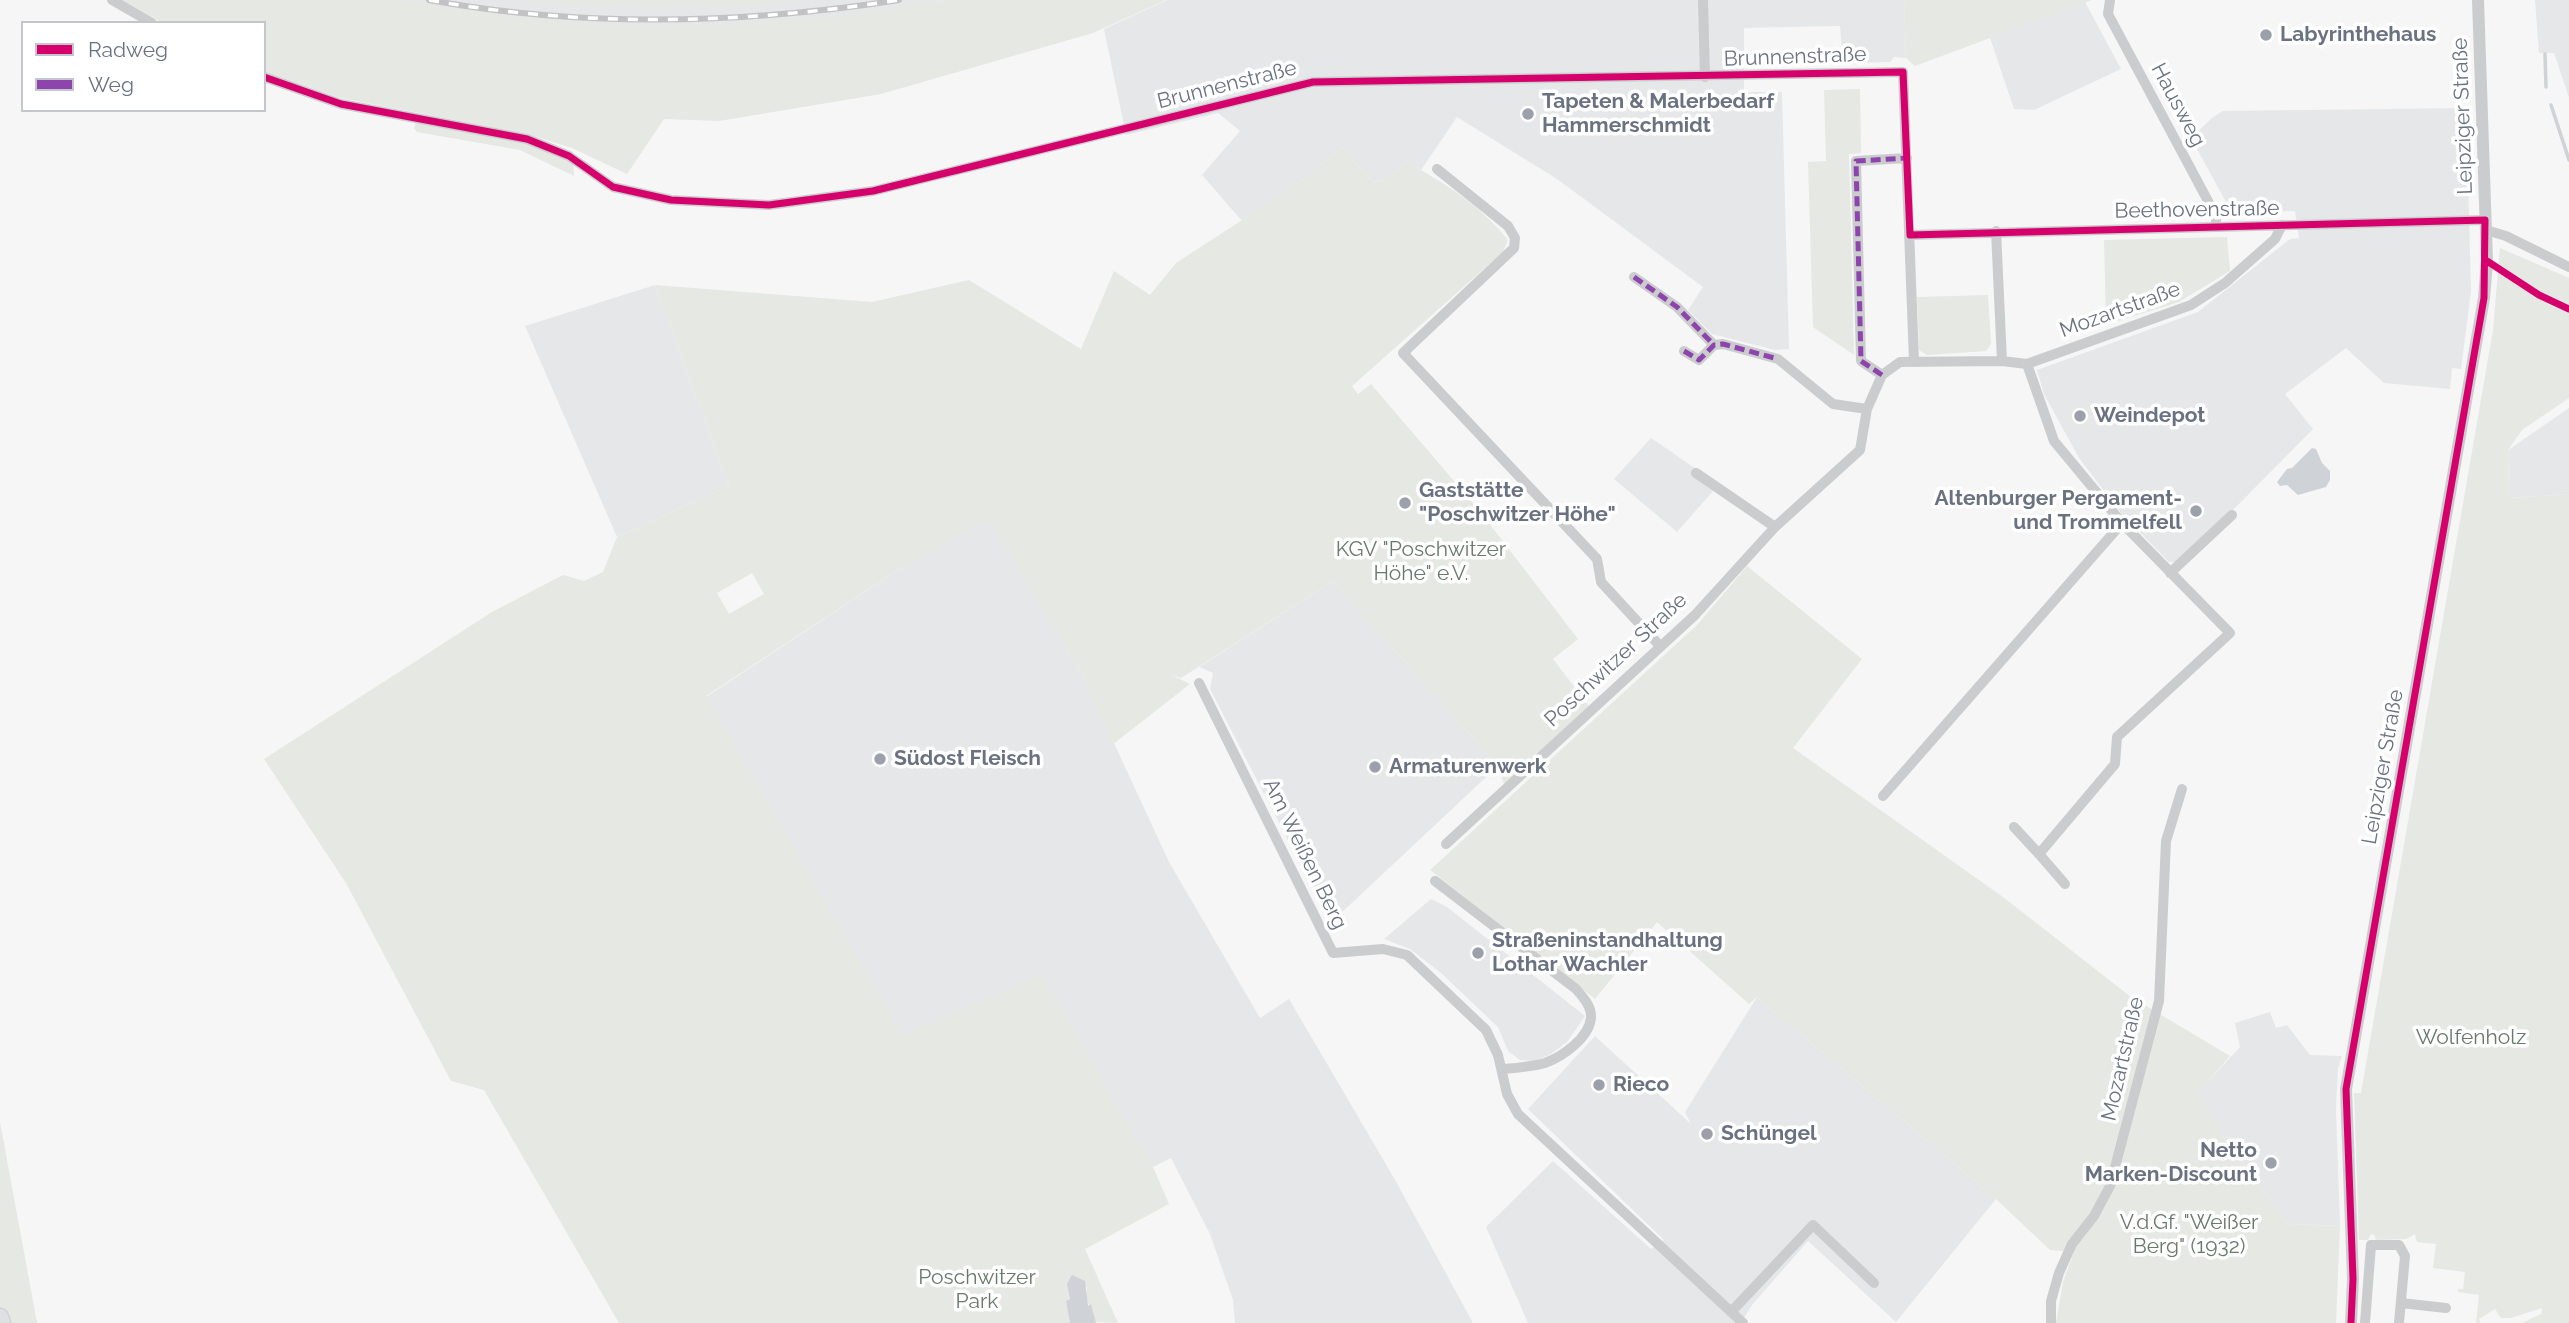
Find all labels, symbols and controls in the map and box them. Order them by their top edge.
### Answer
legend [21,21,266,112]
place label: Labyrinthehaus [2280,22,2436,48]
marker: Labyrinthehaus [2258,27,2274,43]
text: Radweg [88,37,168,62]
street label: Leipziger Straße [2448,37,2478,195]
street label: Brunnenstraße [1723,42,1867,72]
street label: Brunnenstraße [1155,56,1299,114]
street label: Hausweg [2145,59,2211,151]
text: Weg [88,72,134,97]
place label: Tapeten & Malerbedarf Hammerschmidt [1542,89,1774,139]
marker: Tapeten & Malerbedarf Hammerschmidt [1520,106,1536,122]
street label: Beethovenstraße [2114,196,2280,224]
street label: Mozartstraße [2056,277,2184,343]
place label: Weindepot [2094,403,2205,429]
marker: Weindepot [2072,408,2088,424]
place label: Gaststätte "Poschwitzer Höhe" [1419,478,1616,528]
place label: Altenburger Pergament- und Trommelfell [1934,486,2182,536]
marker: Gaststätte "Poschwitzer Höhe" [1397,495,1413,511]
marker: Altenburger Pergament- und Trommelfell [2188,503,2204,519]
park label: KGV "Poschwitzer Höhe" e.V. [1336,537,1506,587]
street label: Poschwitzer Straße [1540,588,1692,732]
street label: Leipziger Straße [2357,688,2409,846]
place label: Südost Fleisch [894,746,1041,772]
marker: Südost Fleisch [872,751,888,767]
place label: Armaturenwerk [1389,754,1546,780]
marker: Armaturenwerk [1367,759,1383,775]
street label: Am Weißen Berg [1258,775,1352,933]
place label: Straßeninstandhaltung Lothar Wachler [1492,928,1723,978]
marker: Straßeninstandhaltung Lothar Wachler [1470,945,1486,961]
street label: Mozartstraße [2096,995,2150,1123]
park label: Wolfenholz [2416,1025,2526,1051]
place label: Rieco [1613,1072,1669,1098]
marker: Rieco [1591,1077,1607,1093]
place label: Schüngel [1721,1121,1817,1147]
marker: Schüngel [1699,1126,1715,1142]
place label: Netto Marken-Discount [2085,1138,2257,1188]
marker: Netto Marken-Discount [2263,1155,2279,1171]
park label: V.d.Gf. "Weißer Berg" (1932) [2120,1210,2258,1260]
park label: Poschwitzer Park [918,1265,1036,1315]

